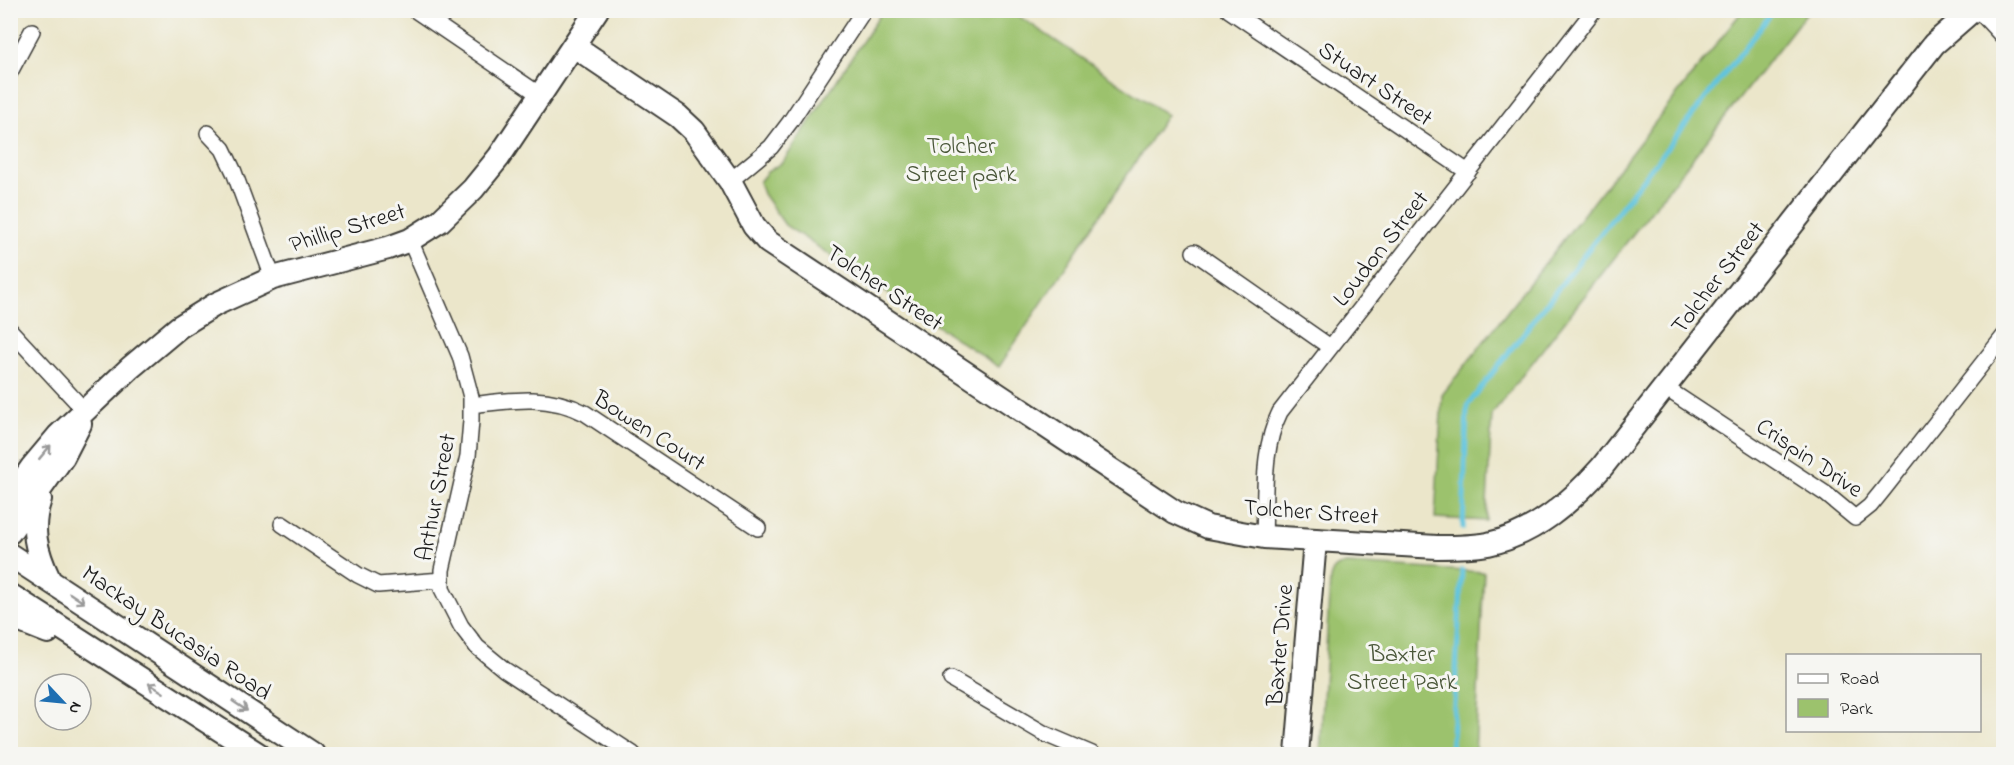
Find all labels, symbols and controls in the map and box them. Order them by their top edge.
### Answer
street label: Stuart Street [1310,34,1439,137]
park label: Tolcher Street park [906,130,1017,193]
street label: Loudon Street [1325,184,1439,315]
street label: Phillip Street [285,195,410,264]
street label: Tolcher Street [1664,214,1774,343]
street label: Tolcher Street [818,237,949,341]
street label: Bowen Court [585,382,712,482]
street label: Crispin Drive [1748,410,1869,508]
street label: Arthur Street [408,431,467,564]
one-way arrow [38,444,51,460]
street label: Tolcher Street [1242,491,1380,536]
street label: Mackay Bucasia Road [73,557,278,712]
street label: Baxter Drive [1259,583,1304,709]
one-way arrow [68,592,85,604]
park label: Baxter Street Park [1347,638,1457,701]
legend [1786,654,1981,732]
text: Road [1840,667,1879,693]
north arrow [33,672,93,732]
one-way arrow [148,682,165,694]
text: Park [1840,697,1873,723]
text: N [61,698,88,718]
one-way arrow [231,700,247,712]

